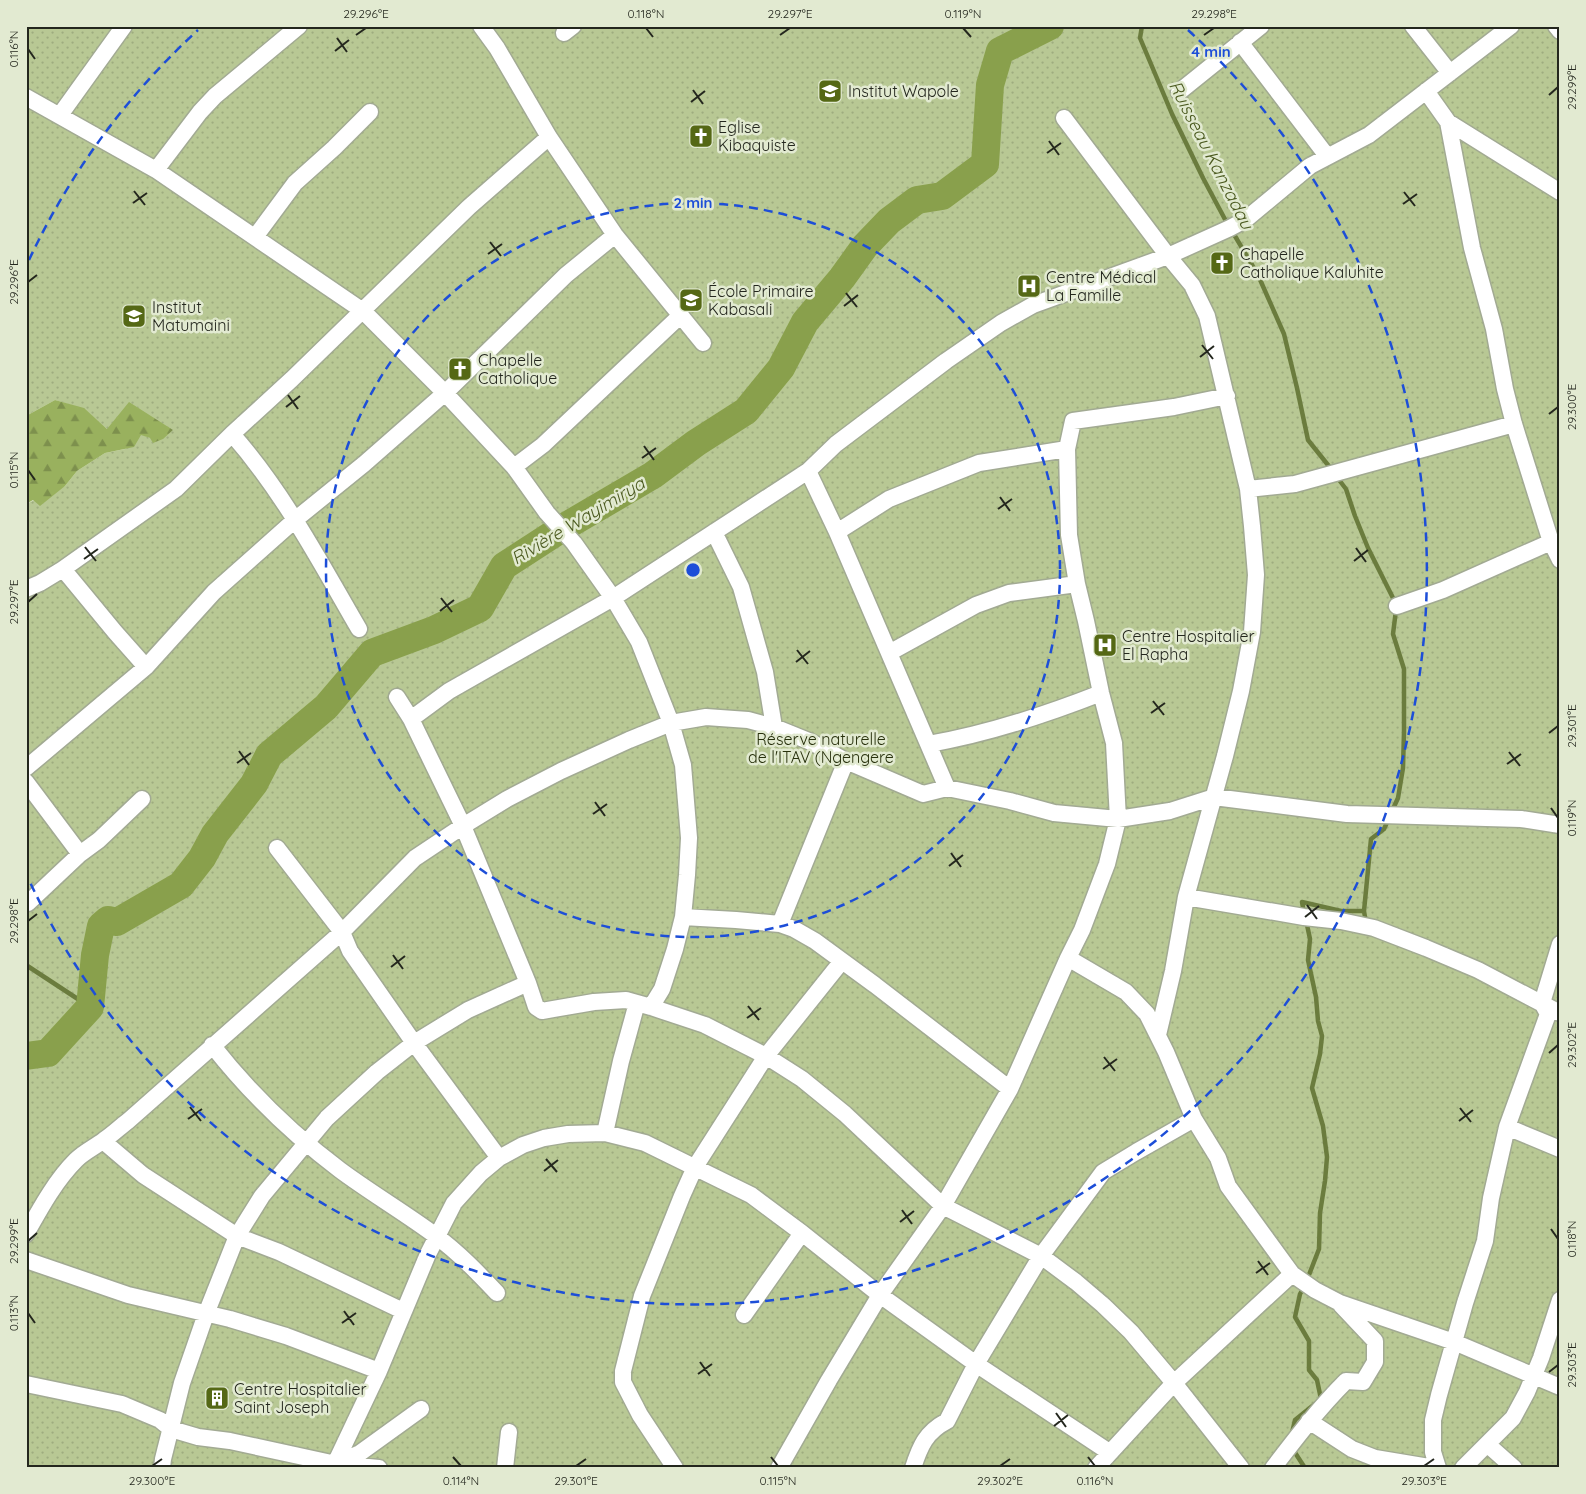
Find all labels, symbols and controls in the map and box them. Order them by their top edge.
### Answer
text: 29.296°E [343,6,389,21]
text: 0.118°N [628,6,664,21]
text: 29.297°E [768,6,813,21]
text: 0.119°N [944,6,982,21]
text: 29.298°E [1191,6,1237,21]
text: 0.116°N [6,31,21,67]
text: 4 min [1191,42,1231,61]
text: 29.299°E [1564,64,1579,110]
water label: Ruisseau Kanzadau [1164,77,1260,235]
school or university icon: Institut Wapole [817,78,843,104]
place label: Institut Wapole [848,81,959,101]
place label: Eglise Kibaquiste [718,117,796,155]
church icon: Eglise Kibaquiste [688,123,714,149]
text: 2 min [673,193,713,212]
place label: Chapelle Catholique Kaluhite [1240,244,1384,282]
church icon: Chapelle Catholique Kaluhite [1209,250,1235,276]
text: 29.296°E [6,259,21,305]
place label: Centre Médical La Famille [1046,267,1156,305]
hospital icon: Centre Médical La Famille [1016,273,1042,299]
place label: École Primaire Kabasali [708,281,814,319]
school or university icon: École Primaire Kabasali [678,287,704,313]
place label: Institut Matumaini [152,297,230,335]
school or university icon: Institut Matumaini [121,303,147,329]
place label: Chapelle Catholique [478,350,557,388]
church icon: Chapelle Catholique [447,356,473,382]
text: 29.300°E [1564,384,1579,430]
text: 0.115°N [6,452,21,488]
water label: Rivière Wayimirya [507,471,650,569]
centre of rings [684,561,702,579]
text: 29.297°E [6,579,21,624]
place label: Centre Hospitalier El Rapha [1122,626,1255,664]
hospital icon: Centre Hospitalier El Rapha [1092,632,1118,658]
text: 29.301°E [1564,704,1579,748]
park label: Réserve naturelle de l'ITAV (Ngengere [748,729,894,767]
text: 0.119°N [1564,799,1579,837]
text: 29.298°E [6,898,21,944]
text: 29.302°E [1564,1022,1579,1068]
text: 29.299°E [6,1218,21,1264]
text: 0.118°N [1564,1221,1579,1257]
text: 0.113°N [6,1295,21,1331]
text: 29.303°E [1564,1342,1579,1388]
place label: Centre Hospitalier Saint Joseph [234,1379,367,1417]
building icon: Centre Hospitalier Saint Joseph [204,1385,230,1411]
text: 29.300°E [129,1473,175,1488]
text: 0.114°N [443,1473,479,1488]
text: 29.301°E [554,1473,598,1488]
text: 0.115°N [760,1473,796,1488]
text: 29.302°E [977,1473,1023,1488]
text: 0.116°N [1077,1473,1113,1488]
text: 29.303°E [1401,1473,1447,1488]

